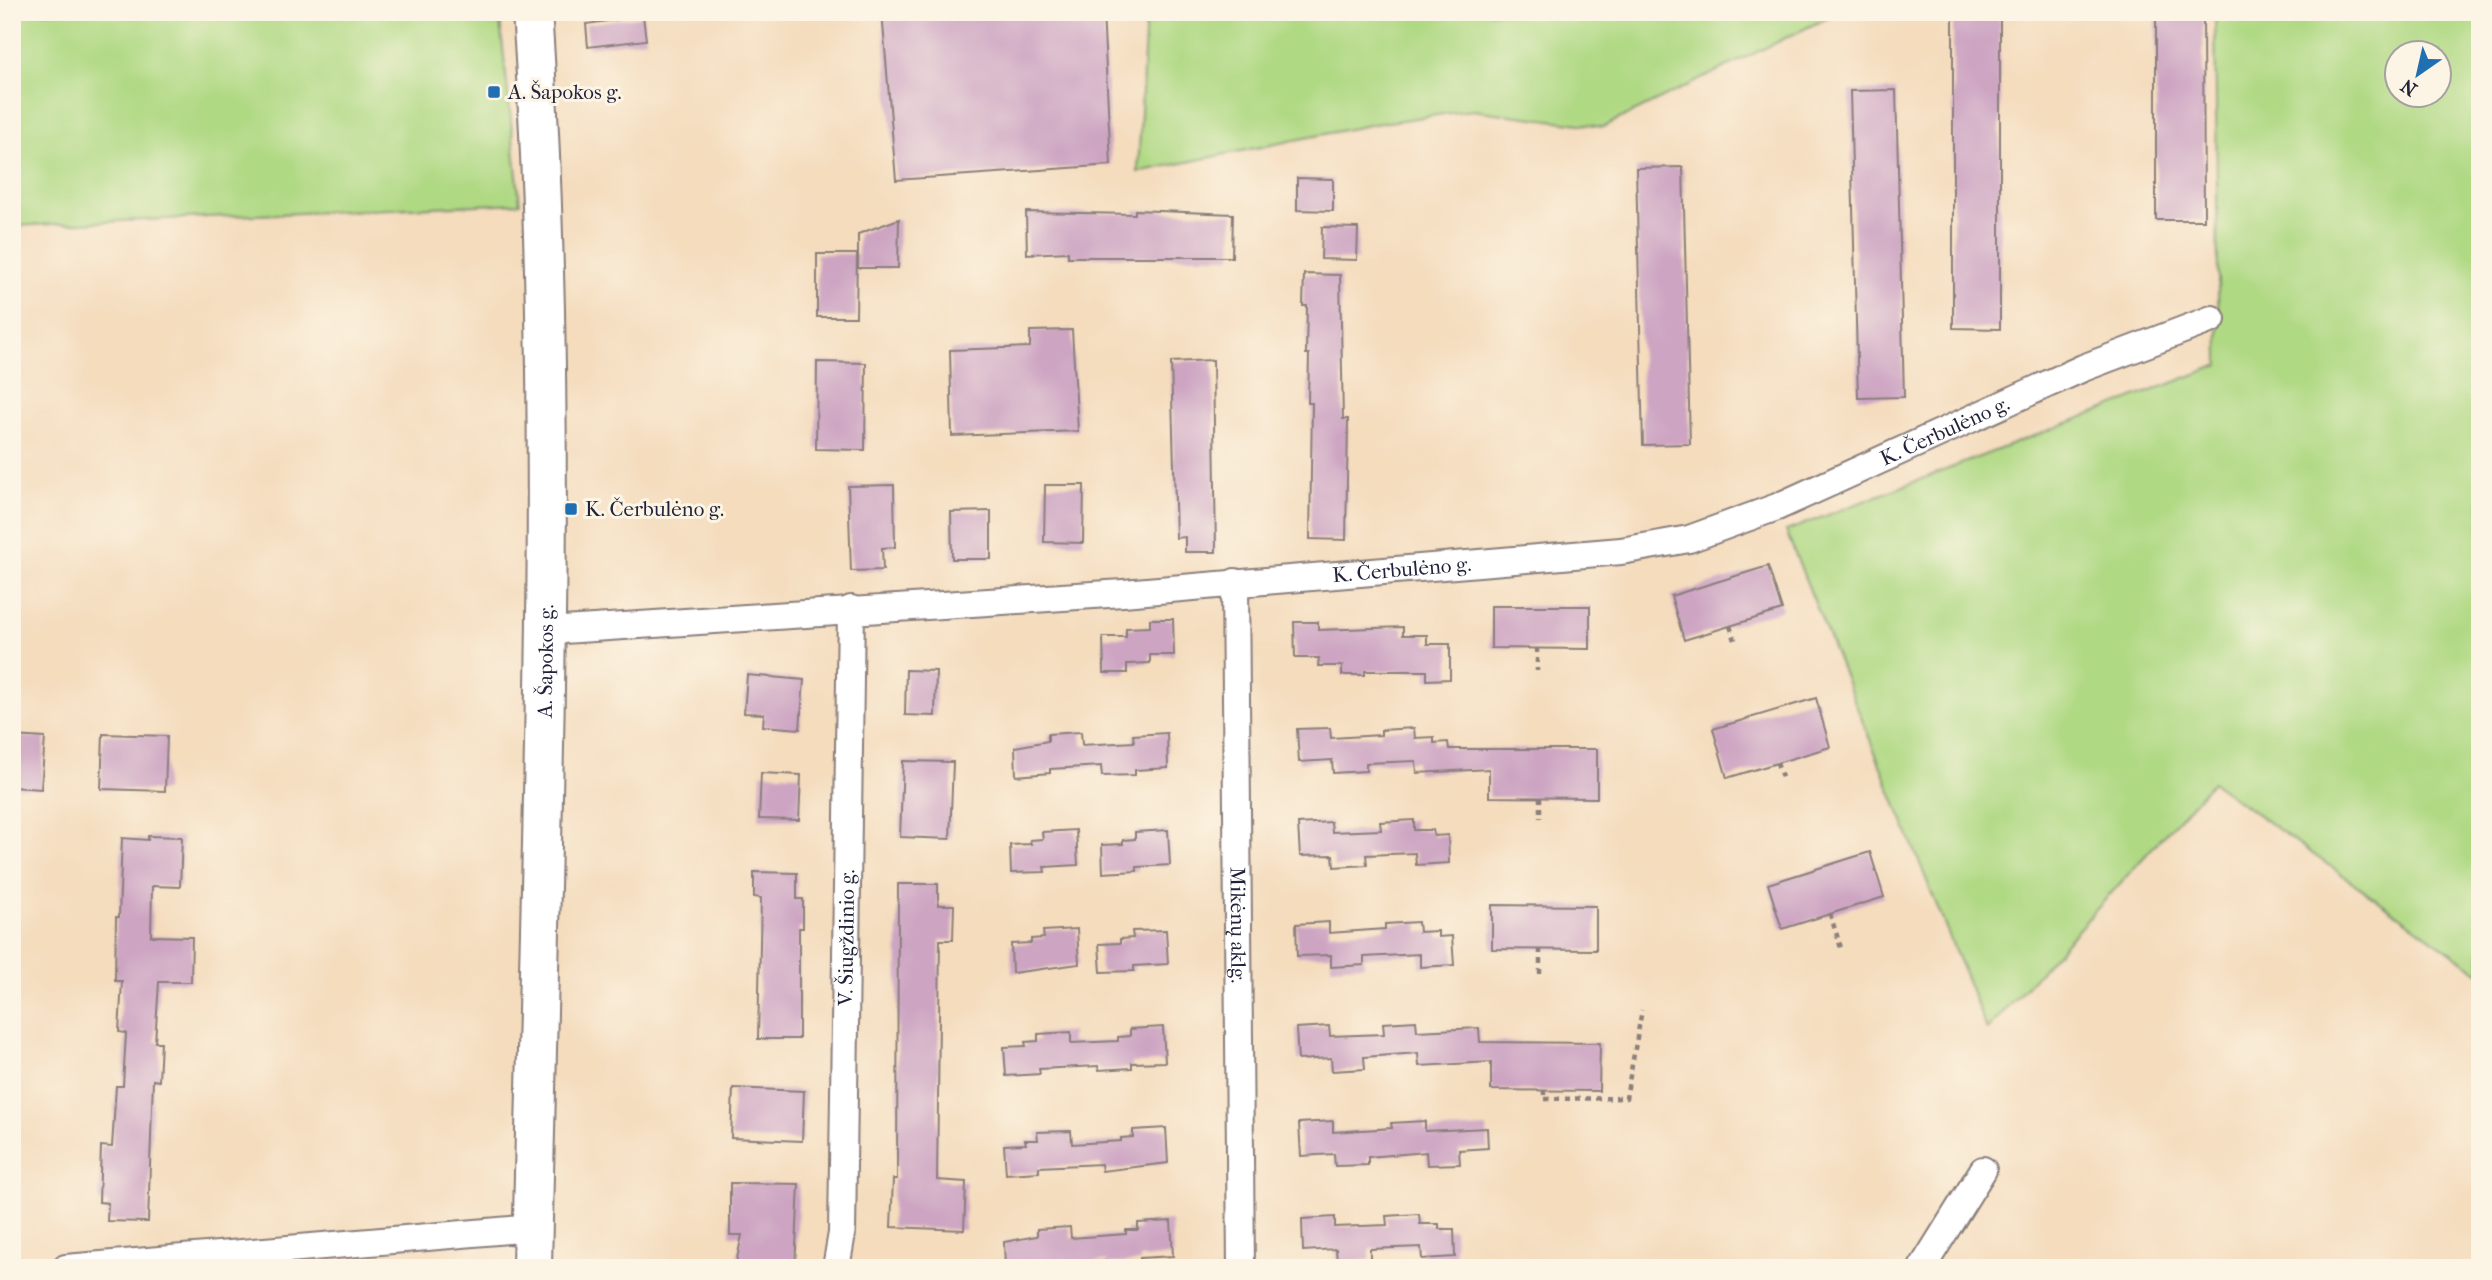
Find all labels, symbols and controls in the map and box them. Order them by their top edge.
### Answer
north arrow [2384,38,2454,108]
text: N [2396,74,2421,100]
place label: A. Šapokos g. [507,80,622,104]
marker: A. Šapokos g. [486,84,502,100]
street label: K. Čerbulėno g. [1876,391,2013,470]
place label: K. Čerbulėno g. [585,497,724,521]
marker: K. Čerbulėno g. [563,501,579,517]
street label: K. Čerbulėno g. [1331,552,1472,587]
street label: A. Šapokos g. [533,604,558,719]
street label: Mikėnų aklg. [1225,867,1251,983]
street label: V. Šiugždinio g. [833,869,859,1007]

